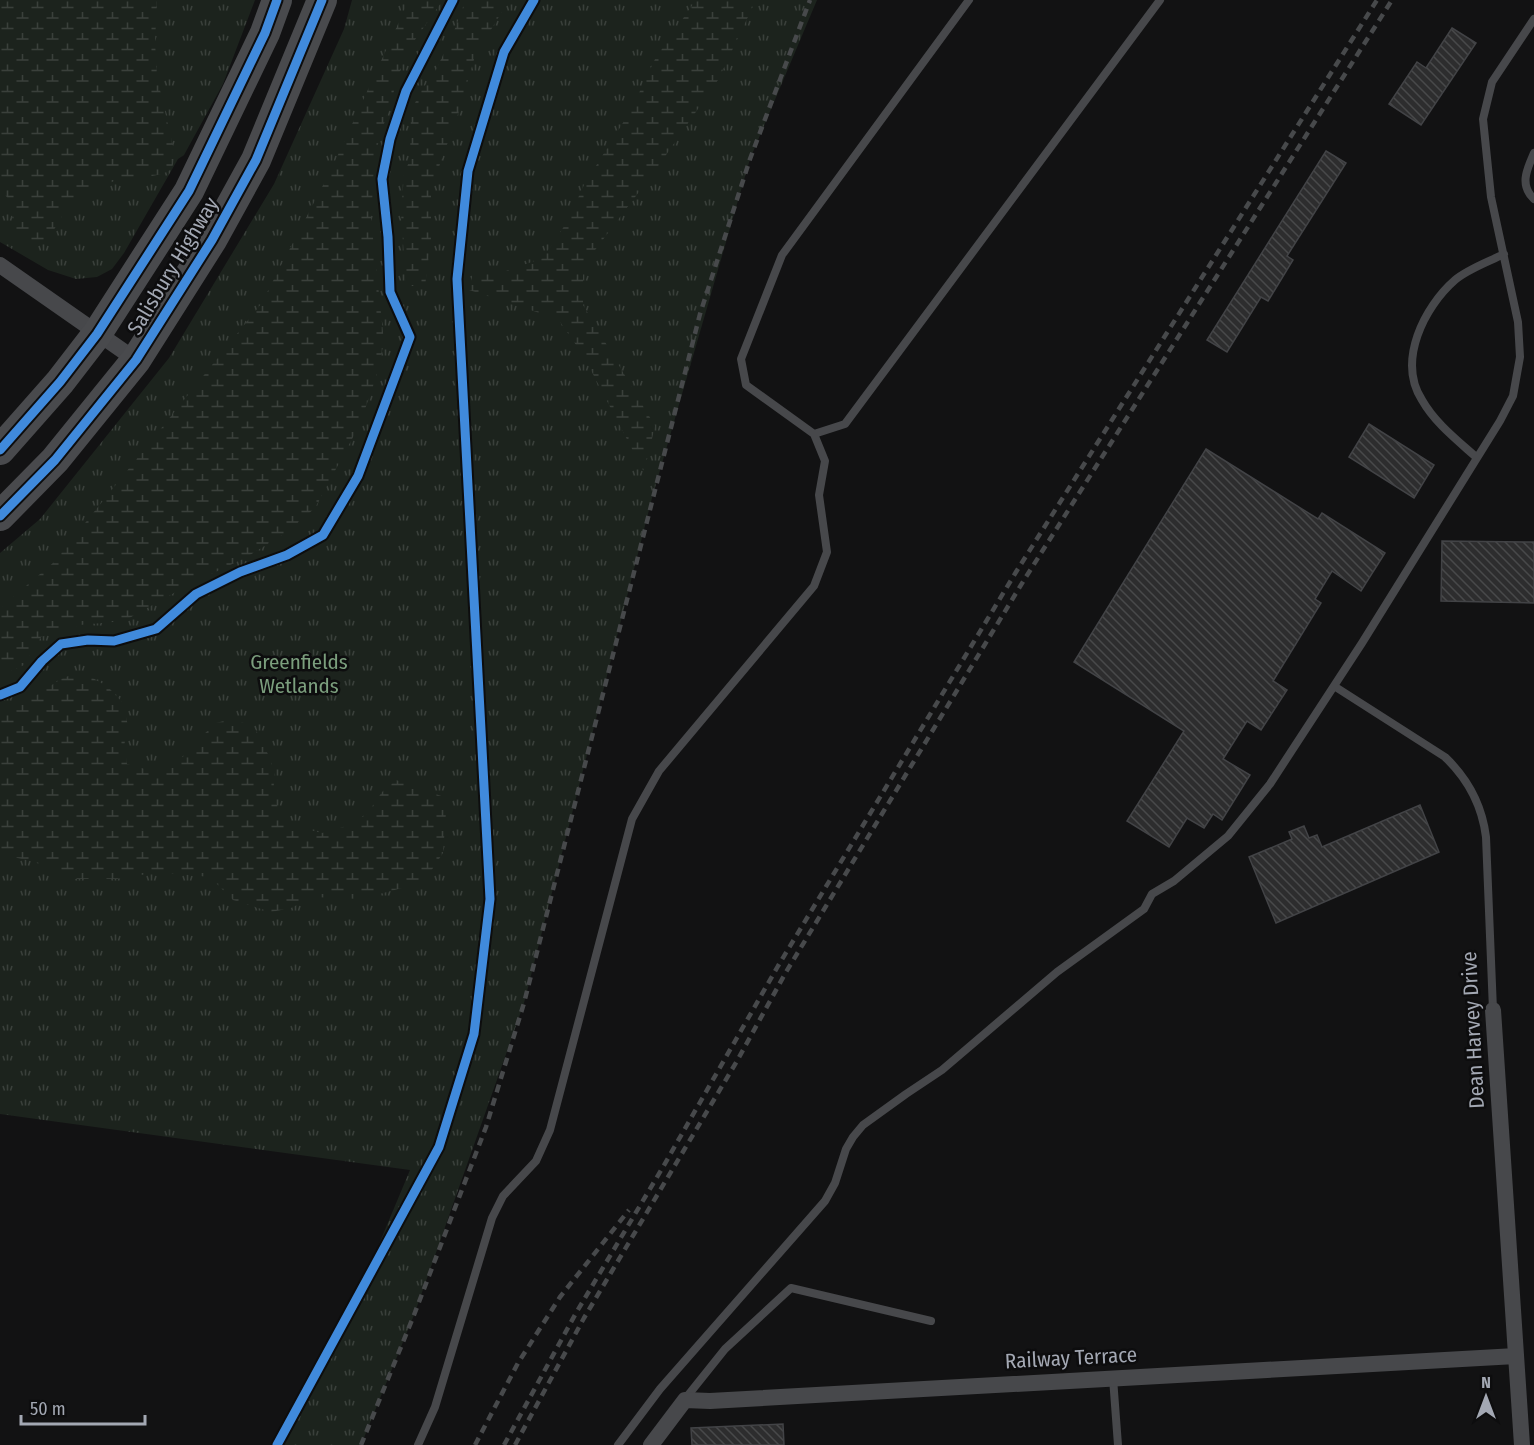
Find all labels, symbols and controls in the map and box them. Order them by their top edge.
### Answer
street label: Salisbury Highway [122,192,225,340]
park label: Greenfields Wetlands [250,649,348,699]
street label: Dean Harvey Drive [1456,951,1490,1109]
street label: Railway Terrace [1004,1342,1138,1374]
north arrow [1456,1367,1516,1427]
text: N [1481,1373,1491,1392]
scale bar [21,1388,146,1426]
text: 50 m [30,1398,66,1420]

